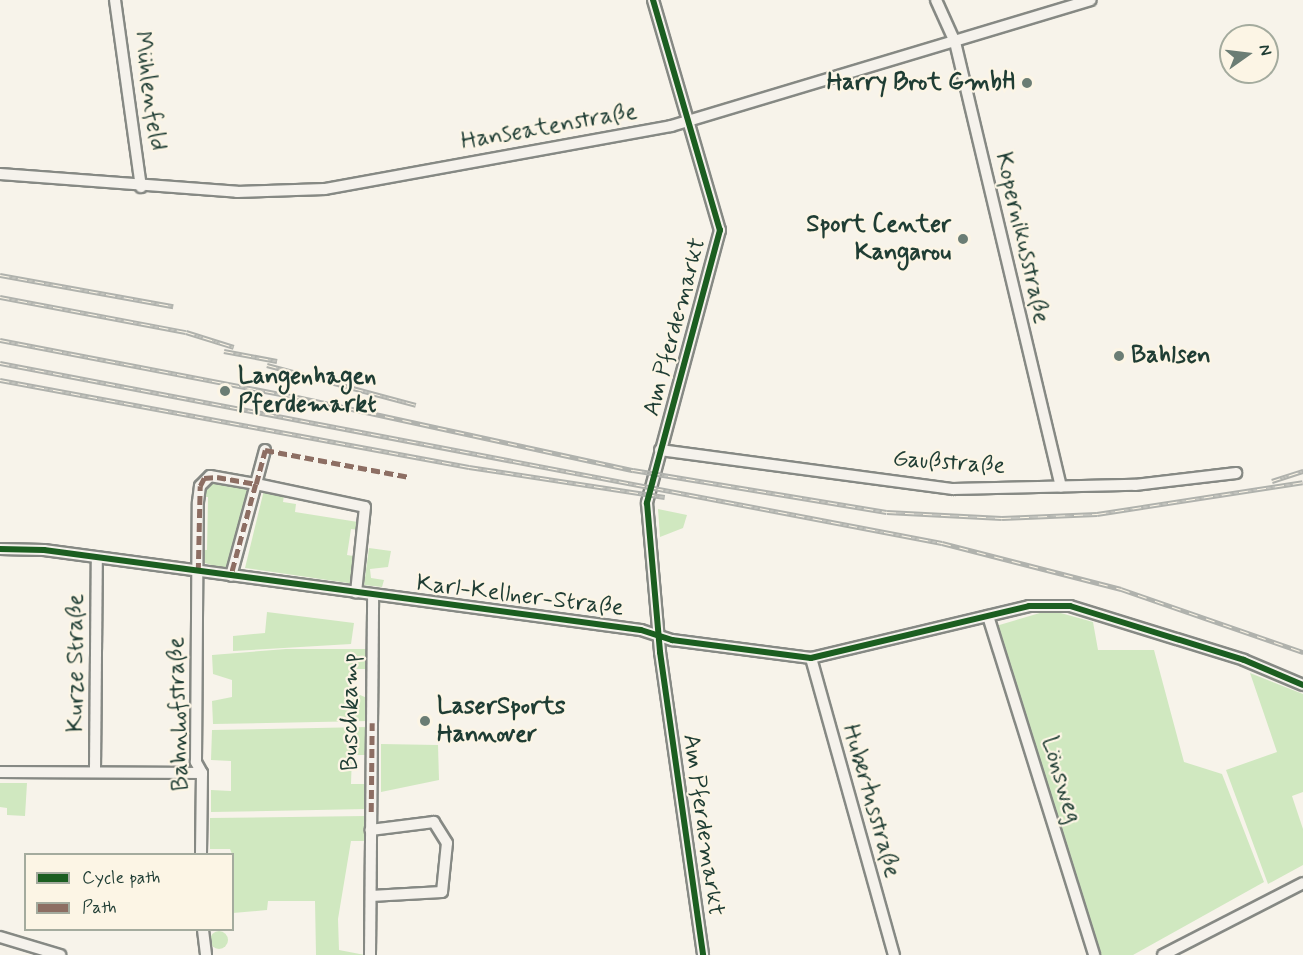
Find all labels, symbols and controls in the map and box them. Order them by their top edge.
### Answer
north arrow [1219,24,1279,84]
street label: Mühlenfeld [126,29,172,153]
text: N [1254,42,1276,58]
place label: Harry Brot GmbH [826,69,1015,97]
marker: Harry Brot GmbH [1020,76,1034,90]
street label: Hanseatenstraße [459,97,639,157]
street label: Kopernikusstraße [988,150,1056,326]
place label: Sport Center Kangarou [811,211,951,267]
marker: Sport Center Kangarou [956,232,970,246]
street label: Am Pferdemarkt [638,237,712,417]
place label: Bahlsen [1131,342,1211,370]
marker: Bahlsen [1112,349,1126,363]
place label: Langenhagen Pferdemarkt [238,363,376,419]
marker: Langenhagen Pferdemarkt [216,382,234,400]
street label: Gaußstraße [892,445,1006,481]
street label: Karl-Kellner-Straße [415,569,625,623]
street label: Kurze Straße [62,594,90,732]
street label: Bahnhofstraße [162,636,196,792]
street label: Buschkamp [337,653,365,771]
place label: LaserSports Hannover [437,693,565,749]
marker: LaserSports Hannover [418,714,432,728]
street label: Hubertusstraße [835,721,907,881]
street label: Lönsweg [1034,733,1088,827]
street label: Am Pferdemarkt [676,734,730,916]
legend [24,853,234,931]
text: Cycle path [82,866,160,890]
text: Path [82,896,117,920]

